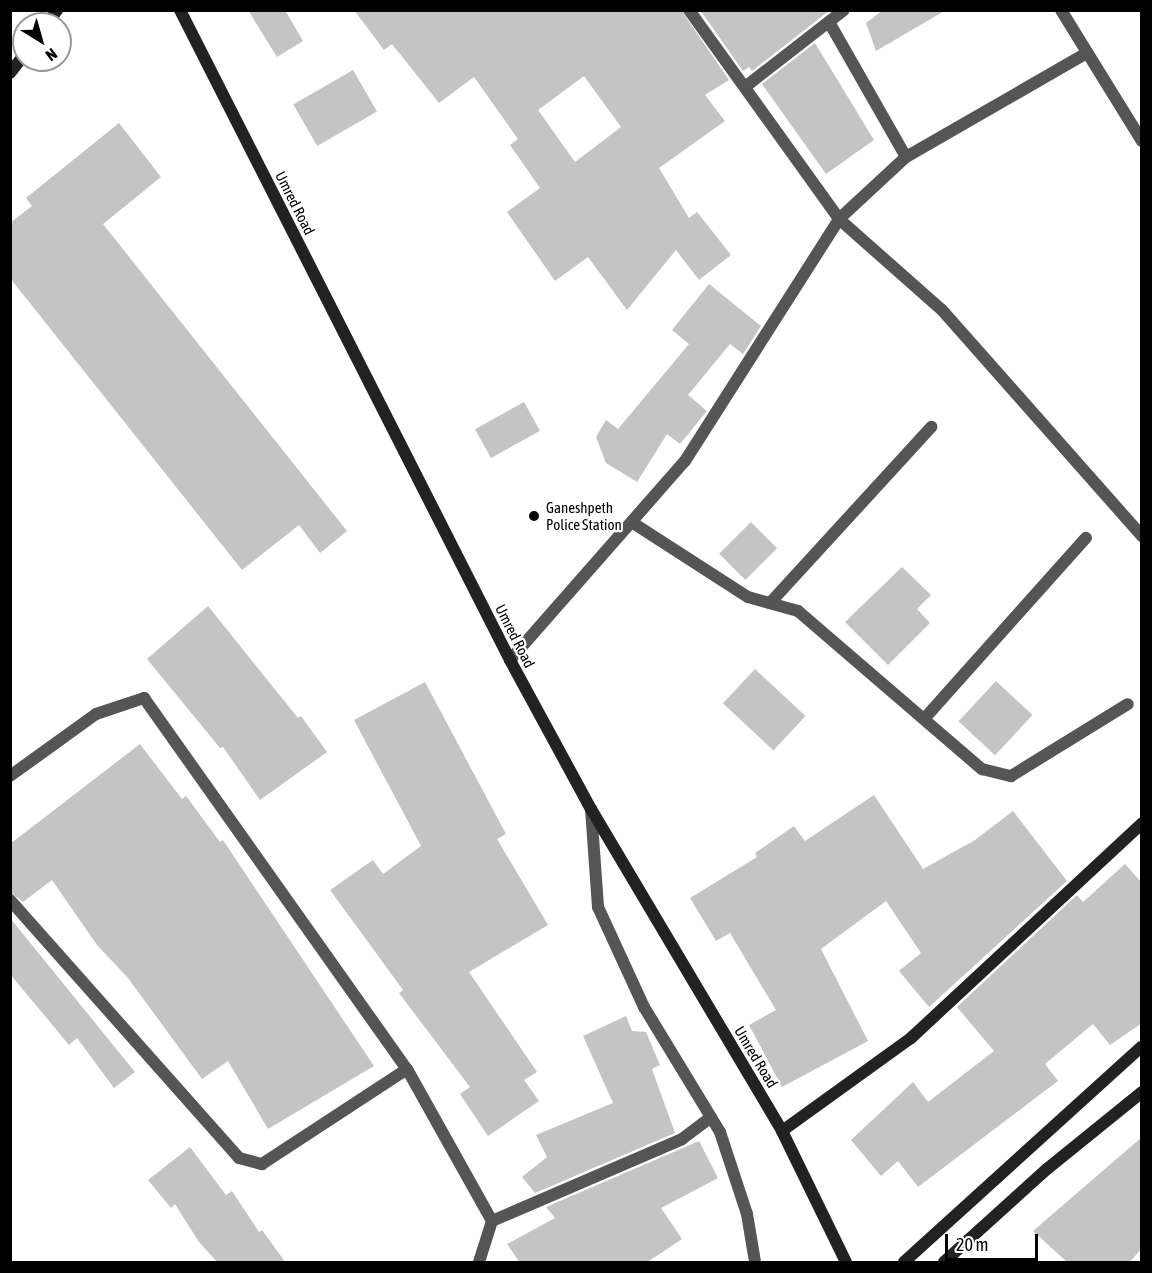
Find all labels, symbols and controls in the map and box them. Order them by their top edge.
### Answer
north arrow [12,12,72,72]
text: N [42,45,61,65]
street label: Umred Road [271,168,319,238]
place label: Ganeshpeth Police Station [546,498,622,533]
marker: Ganeshpeth Police Station [527,509,541,523]
street label: Umred Road [491,601,539,671]
street label: Umred Road [731,1023,781,1091]
scale bar [948,1222,1041,1260]
text: 20 m [956,1234,988,1255]

